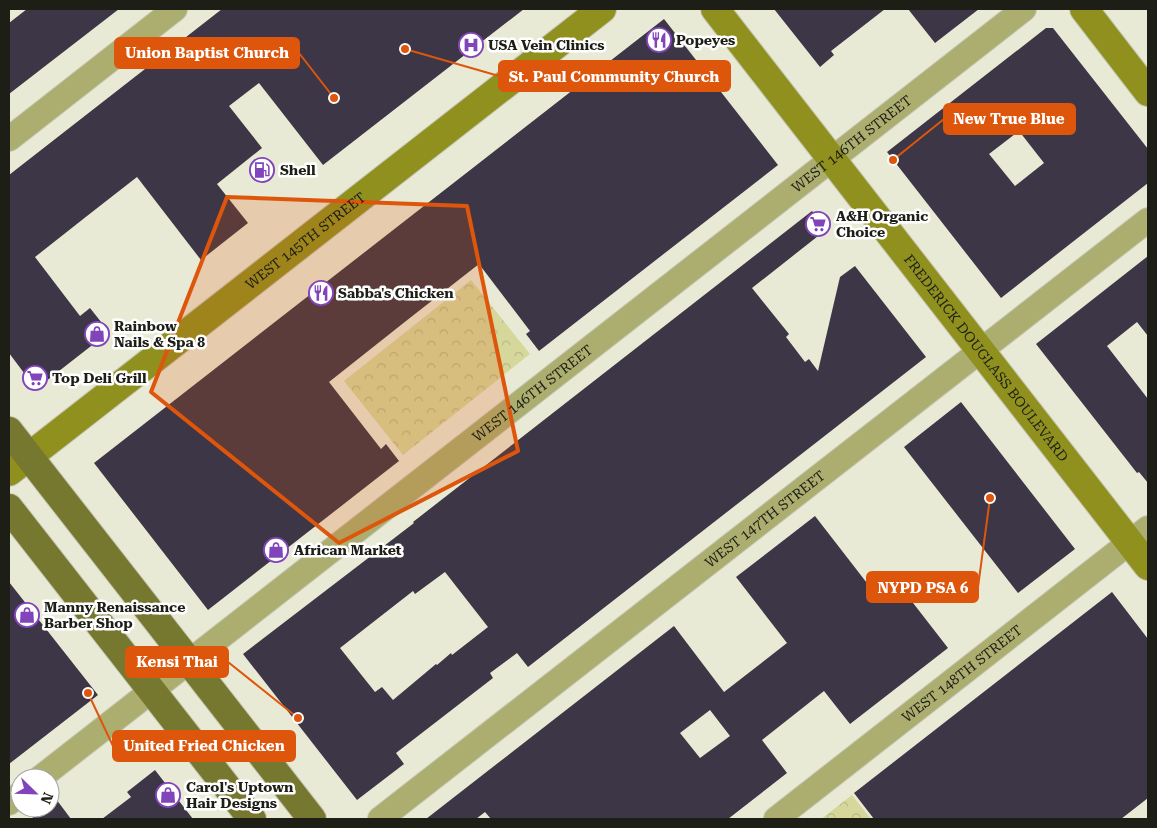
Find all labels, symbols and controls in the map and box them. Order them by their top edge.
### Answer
restaurant icon: Popeyes [646,27,672,53]
hospital icon: USA Vein Clinics [458,32,484,58]
place label: Popeyes [676,32,735,48]
place label: USA Vein Clinics [488,37,605,53]
callout: Union Baptist Church [115,38,299,68]
text: Union Baptist Church [125,44,289,62]
callout: St. Paul Community Church [499,61,730,91]
text: St. Paul Community Church [509,68,719,86]
street label: WEST 146TH STREET [788,92,915,196]
callout: New True Blue [944,104,1075,134]
text: New True Blue [953,110,1065,128]
fuel station icon: Shell [249,157,275,183]
place label: Shell [280,162,316,178]
street label: WEST 145TH STREET [242,189,368,292]
place label: A&H Organic Choice [836,208,928,240]
supermarket icon: A&H Organic Choice [805,211,831,237]
street label: FREDERICK DOUGLASS BOULEVARD [901,251,1072,465]
restaurant icon: Sabba's Chicken [308,280,334,306]
place label: Sabba's Chicken [338,285,454,301]
place label: Rainbow Nails & Spa 8 [114,318,205,350]
shop icon: Rainbow Nails & Spa 8 [84,321,110,347]
street label: WEST 146TH STREET [469,341,596,445]
supermarket icon: Top Deli Grill [22,365,48,391]
place label: Top Deli Grill [52,370,147,386]
street label: WEST 147TH STREET [702,467,828,571]
shop icon: African Market [263,537,289,563]
place label: African Market [294,542,402,558]
callout: NYPD PSA 6 [867,572,978,602]
text: NYPD PSA 6 [878,579,969,597]
place label: Manny Renaissance Barber Shop [44,599,185,631]
shop icon: Manny Renaissance Barber Shop [14,602,40,628]
street label: WEST 148TH STREET [899,622,1025,725]
callout: Kensi Thai [126,647,228,677]
text: Kensi Thai [136,653,218,671]
callout: United Fried Chicken [113,731,295,761]
text: United Fried Chicken [123,737,285,755]
north arrow [10,768,60,818]
place label: Carol's Uptown Hair Designs [186,779,294,811]
shop icon: Carol's Uptown Hair Designs [155,782,181,808]
text: N [37,790,56,806]

